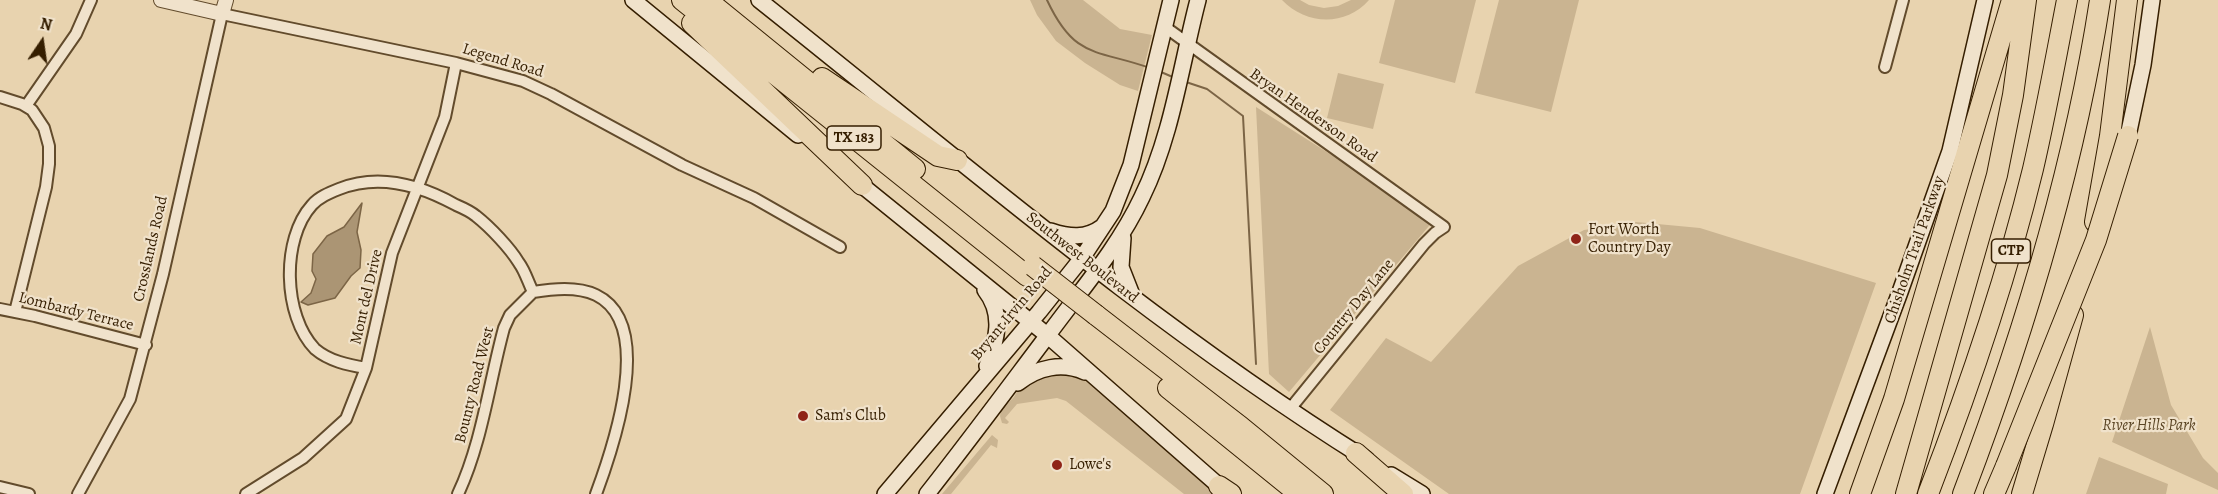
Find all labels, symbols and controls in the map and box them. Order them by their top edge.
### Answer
north arrow [12,12,72,72]
text: N [38,12,54,36]
street label: Legend Road [460,40,546,82]
street label: Bryan Henderson Road [1246,65,1380,167]
road number: TX 183 [827,126,881,150]
street label: Chisholm Trail Parkway [1881,174,1949,326]
street label: Crosslands Road [129,194,173,304]
street label: Southwest Boulevard [1022,208,1142,308]
place label: Fort Worth Country Day [1588,220,1671,258]
marker: Fort Worth Country Day [1569,232,1583,246]
road number: CTP [1992,239,2030,263]
street label: Mont del Drive [347,248,387,346]
street label: Country Day Lane [1310,255,1398,359]
street label: Bryant Irvin Road [967,263,1057,365]
street label: Lombardy Terrace [16,288,136,336]
street label: Bounty Road West [451,325,499,445]
place label: Sam's Club [815,406,886,426]
marker: Sam's Club [796,409,810,423]
park label: River Hills Park [2102,416,2196,436]
place label: Lowe's [1069,455,1111,475]
marker: Lowe's [1050,458,1064,472]

